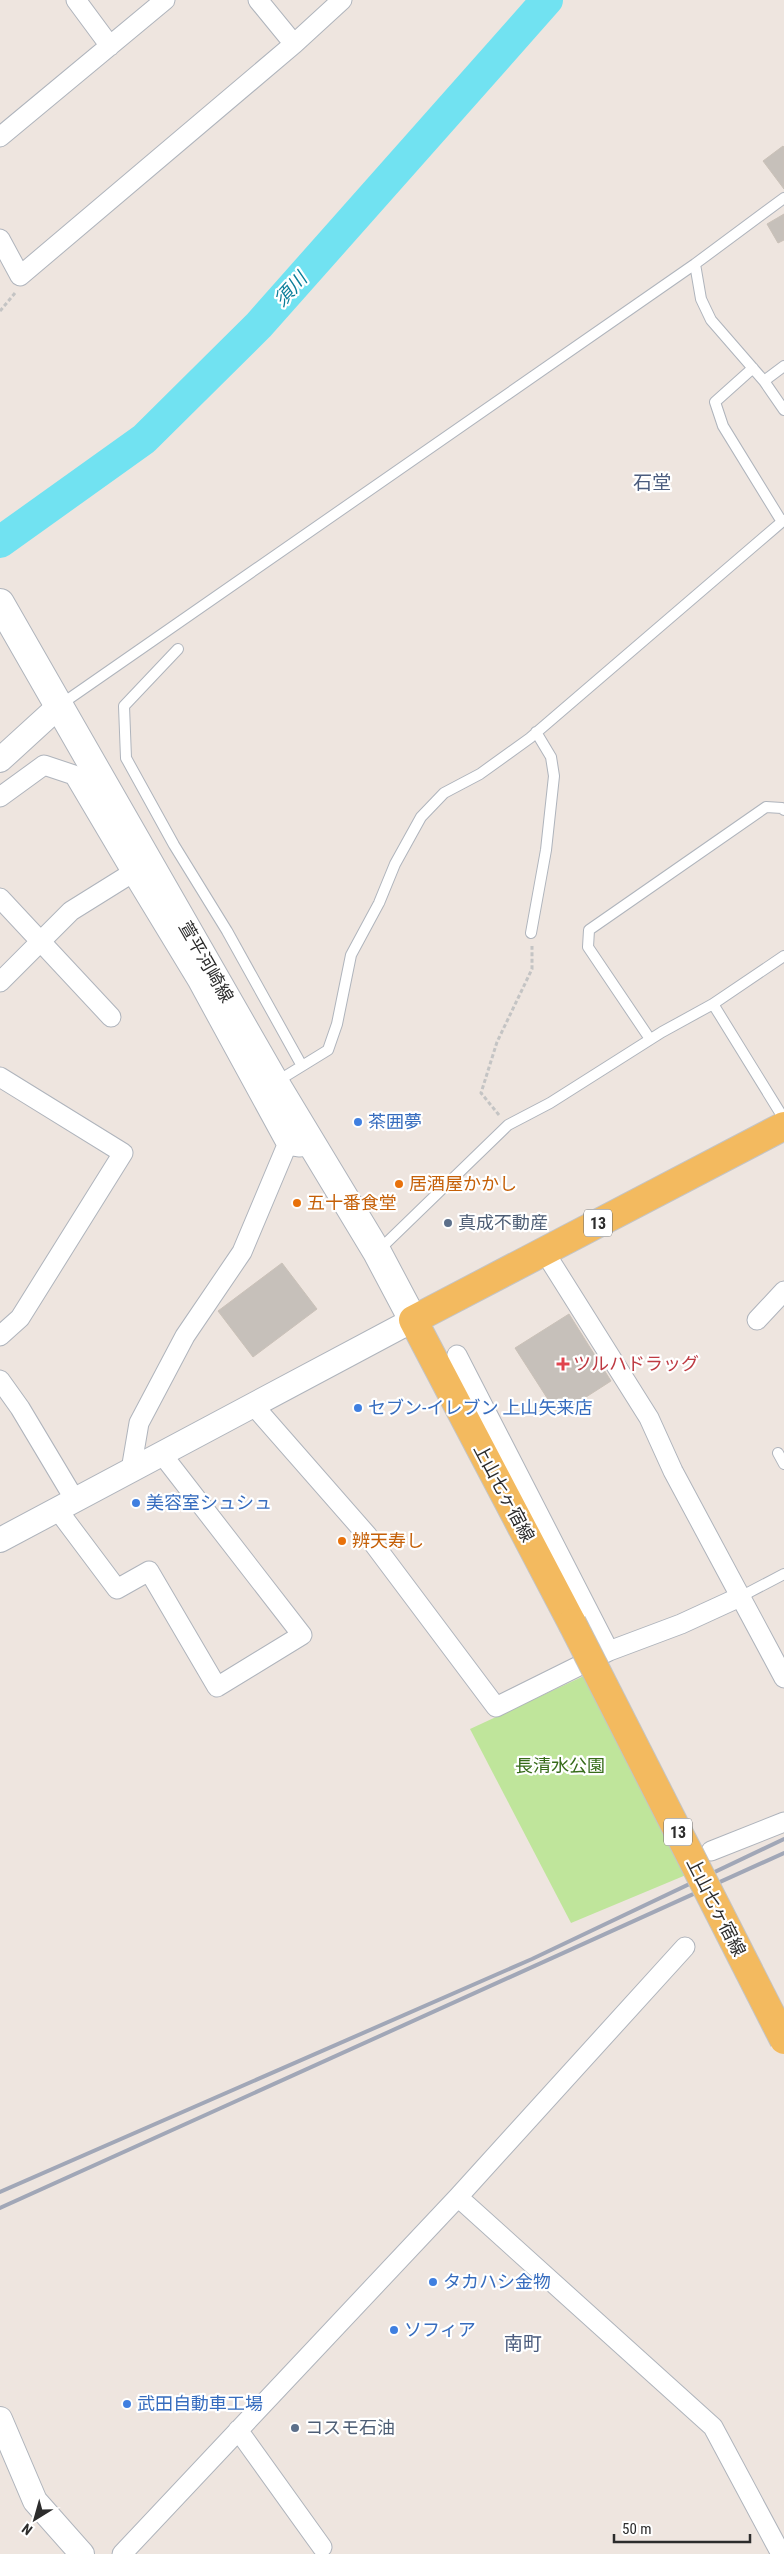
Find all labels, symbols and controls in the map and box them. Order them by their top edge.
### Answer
water label: 須川 [269,266,313,311]
district label: 石堂 [633,471,671,494]
street label: 萱平河崎線 [175,918,238,1006]
place label: 茶囲夢 [368,1111,422,1132]
marker: 茶囲夢 [352,1116,364,1128]
place label: 居酒屋かかし [409,1173,517,1194]
marker: 居酒屋かかし [393,1178,405,1190]
place label: 五十番食堂 [307,1192,397,1213]
marker: 五十番食堂 [291,1197,303,1209]
road number: 13 [584,1210,612,1236]
place label: 真成不動産 [458,1212,548,1233]
marker: 真成不動産 [442,1217,454,1229]
place label: ツルハドラッグ [573,1353,699,1374]
marker: ツルハドラッグ [557,1358,569,1370]
place label: セブン-イレブン 上山矢来店 [368,1397,593,1418]
marker: セブン-イレブン 上山矢来店 [352,1402,364,1414]
street label: 上山七ヶ宿線 [470,1440,539,1545]
place label: 美容室シュシュ [146,1492,272,1513]
marker: 美容室シュシュ [130,1497,142,1509]
place label: 辨天寿し [352,1530,424,1551]
marker: 辨天寿し [336,1535,348,1547]
park label: 長清水公園 [515,1755,605,1776]
road number: 13 [664,1818,692,1845]
street label: 上山七ヶ宿線 [683,1854,750,1960]
place label: タカハシ金物 [443,2271,551,2292]
marker: タカハシ金物 [427,2276,439,2288]
place label: ソフィア [404,2319,476,2340]
marker: ソフィア [388,2324,400,2336]
district label: 南町 [504,2332,542,2355]
place label: 武田自動車工場 [137,2393,263,2414]
marker: 武田自動車工場 [121,2398,133,2410]
place label: コスモ石油 [305,2417,395,2438]
marker: コスモ石油 [289,2422,301,2434]
north arrow [10,2494,60,2544]
scale bar [614,2512,750,2544]
text: N [19,2520,35,2538]
text: 50 m [622,2520,652,2538]

